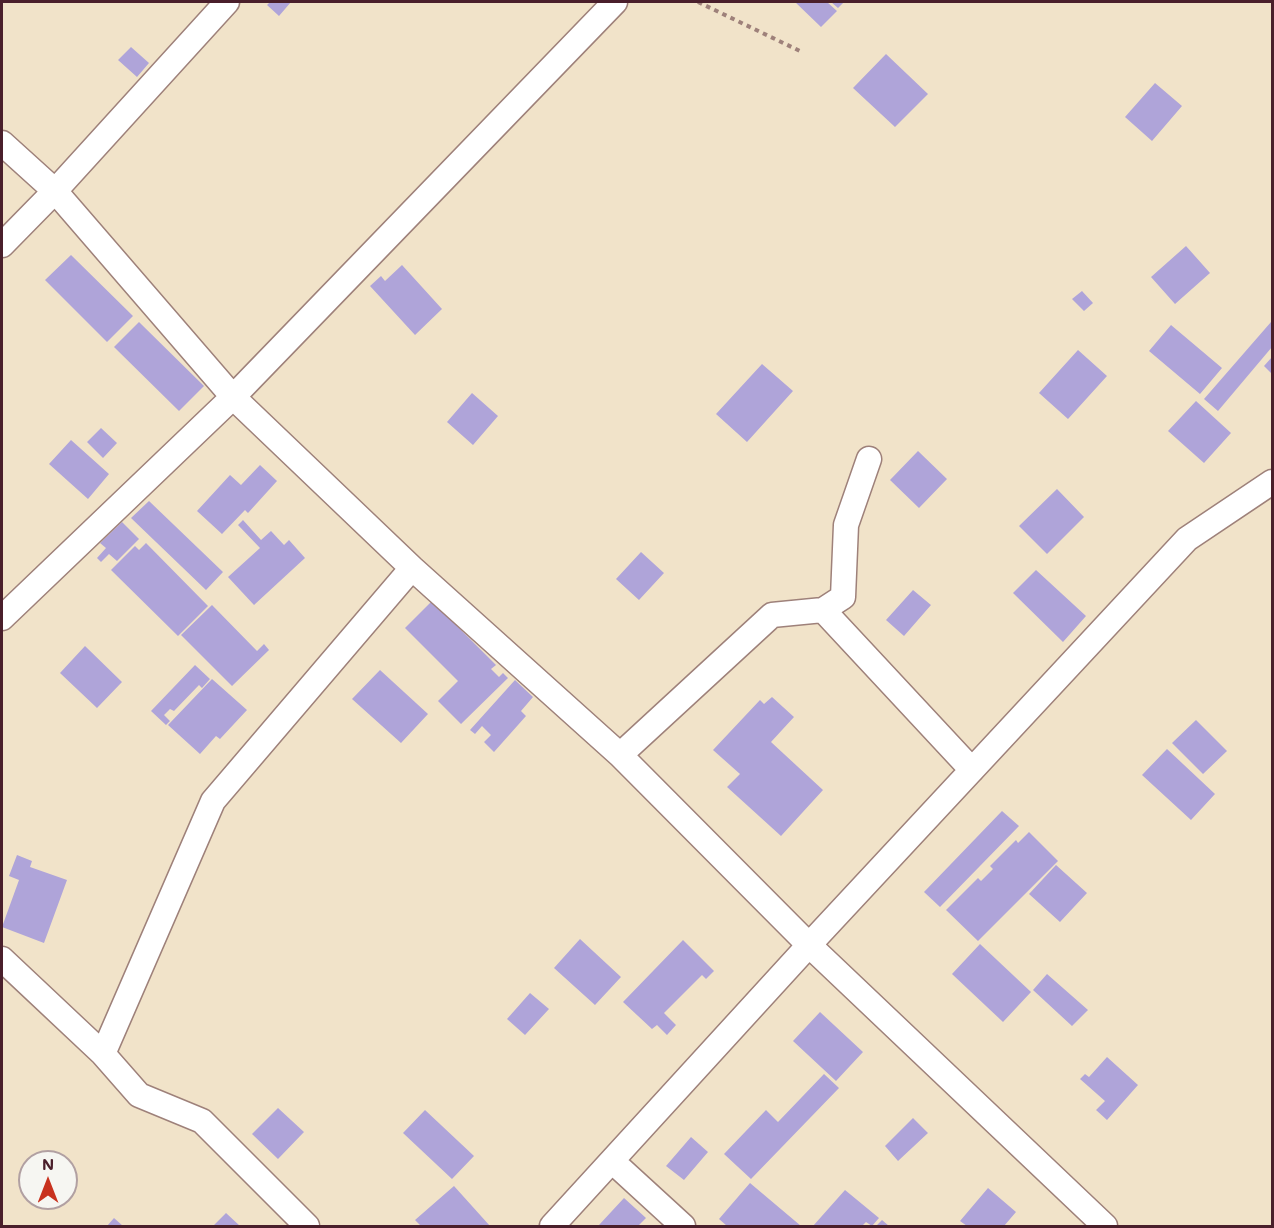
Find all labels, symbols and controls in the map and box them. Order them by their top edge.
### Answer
north arrow [18,1150,78,1210]
text: N [42,1153,54,1174]

